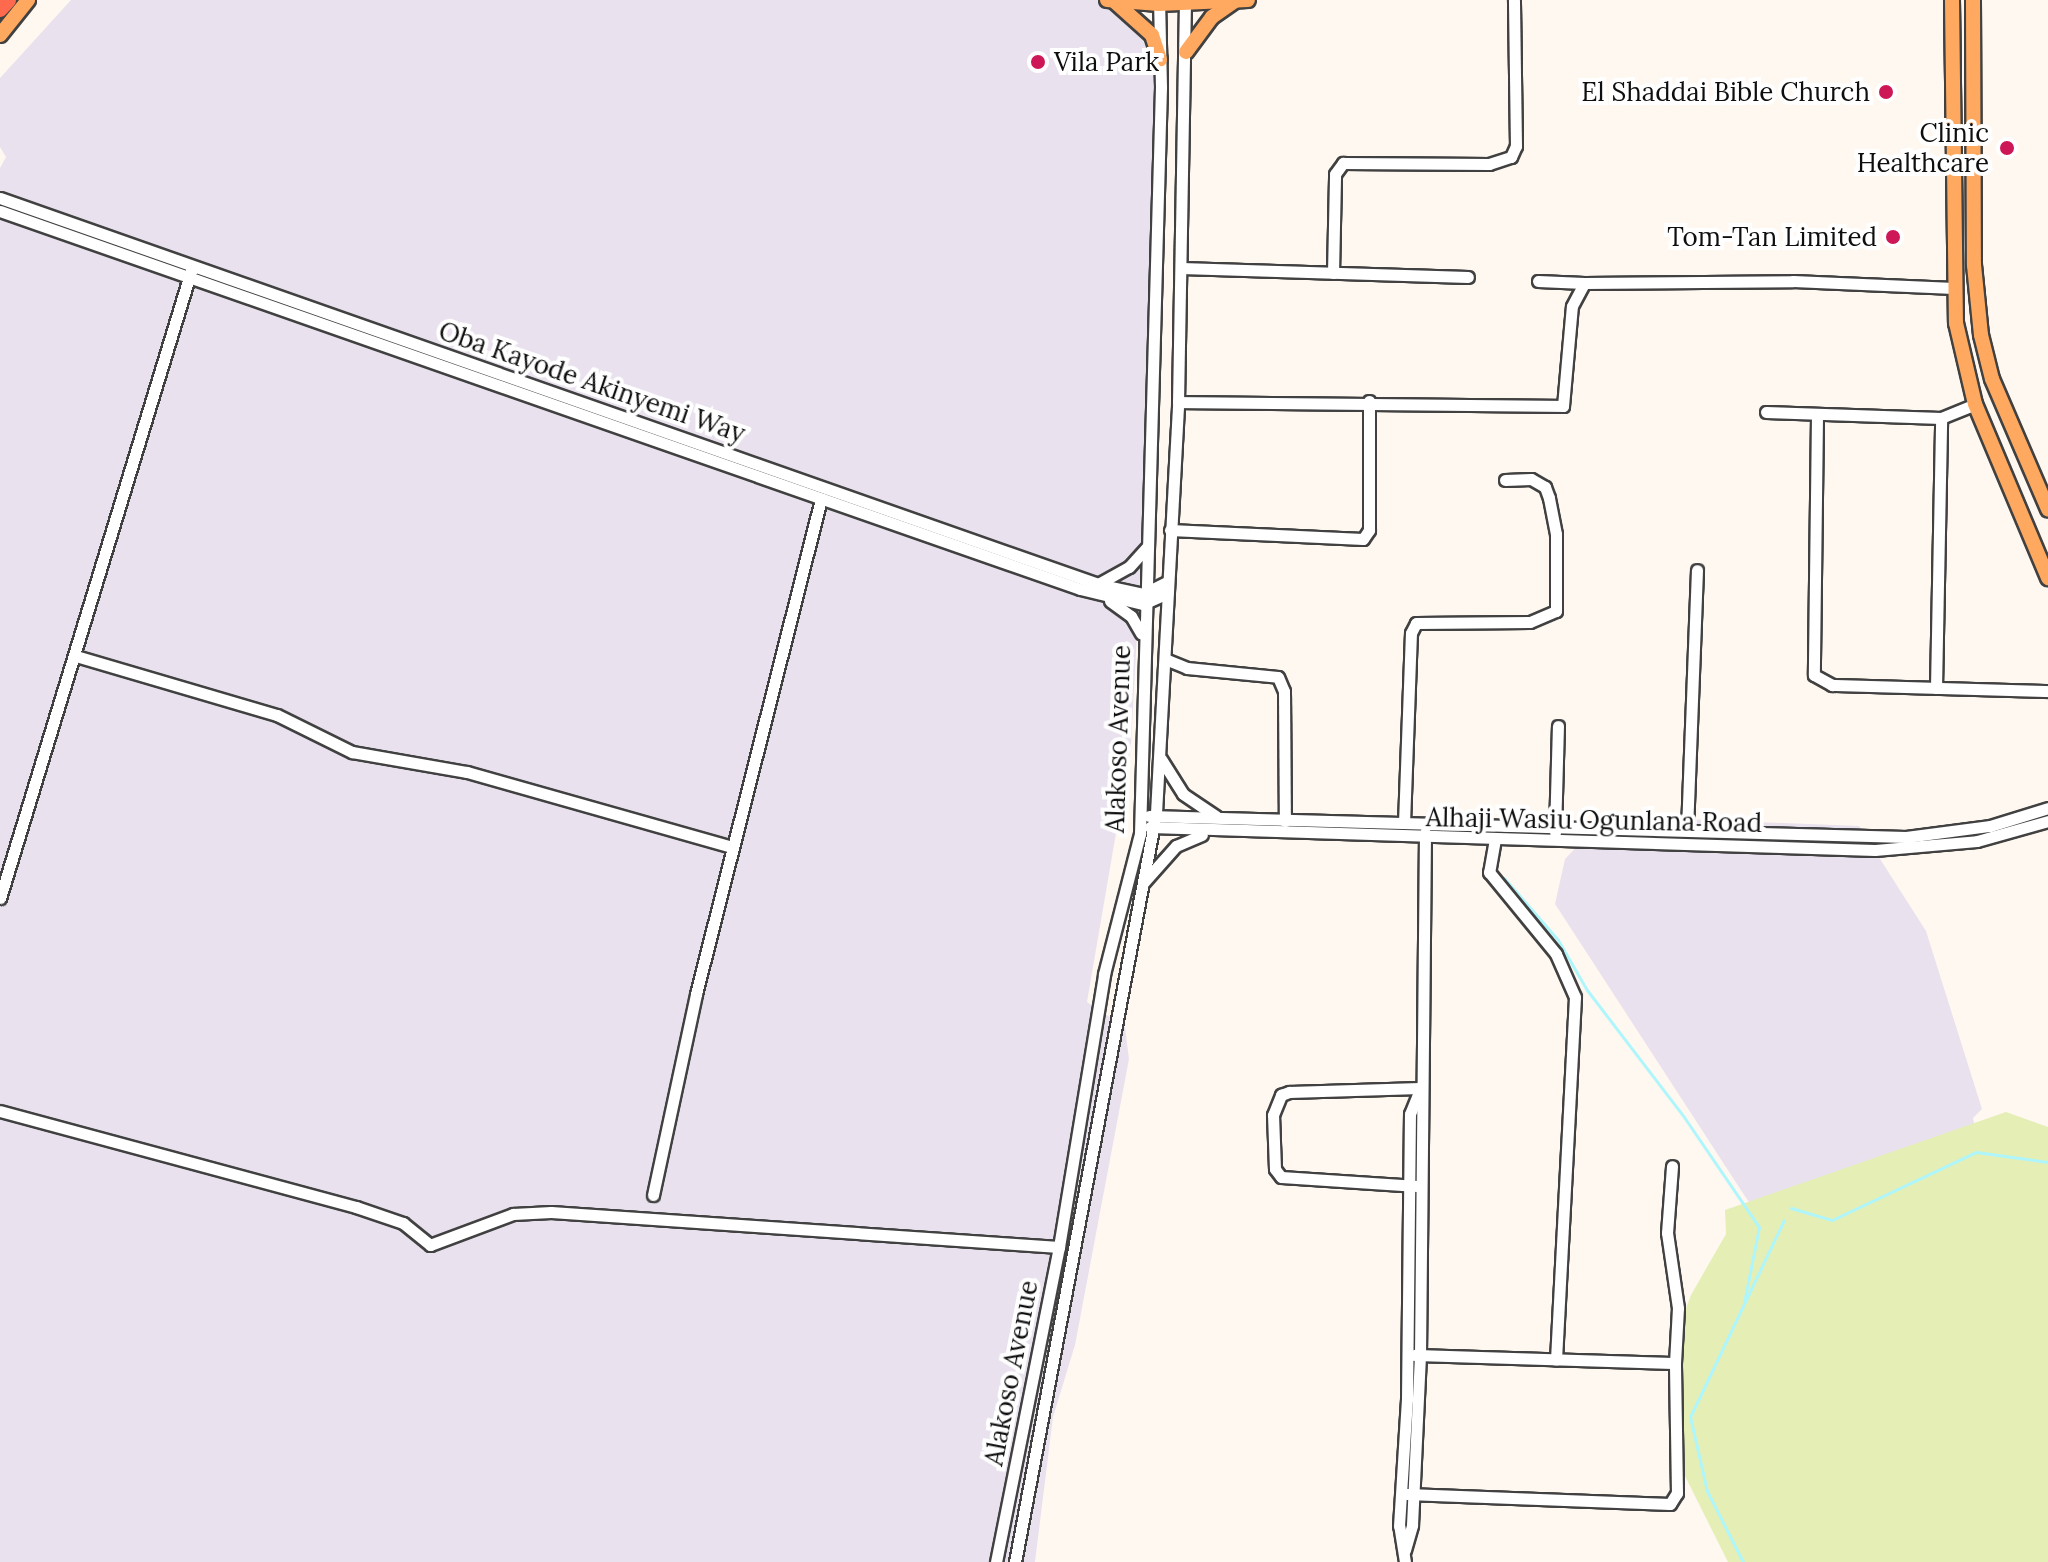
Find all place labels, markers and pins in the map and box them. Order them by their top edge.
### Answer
place label: Vila Park [1054,46,1159,78]
marker: Vila Park [1029,53,1047,71]
place label: El Shaddai Bible Church [1581,76,1870,108]
marker: El Shaddai Bible Church [1877,83,1895,101]
place label: Clinic Healthcare [1857,117,1989,178]
marker: Clinic Healthcare [1996,137,2018,159]
place label: Tom-Tan Limited [1667,221,1877,253]
marker: Tom-Tan Limited [1884,228,1902,246]

